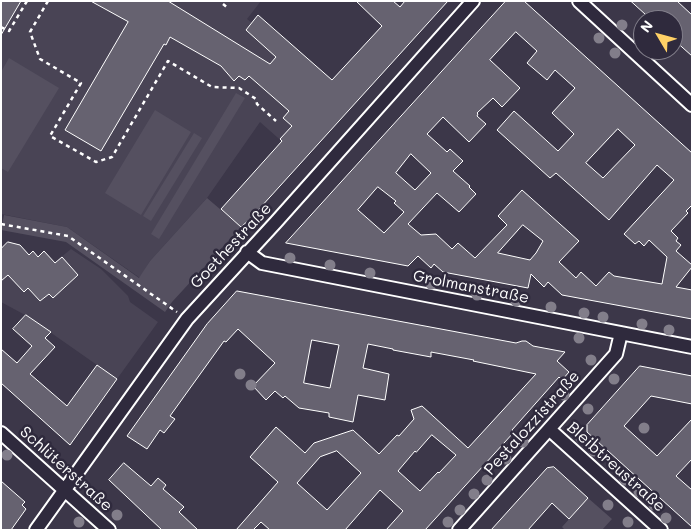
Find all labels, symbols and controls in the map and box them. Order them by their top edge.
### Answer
north arrow [633,10,683,60]
text: N [636,16,657,36]
street label: Goethestraße [186,199,276,293]
street label: Grolmanstraße [411,266,531,308]
street label: Pestalozzistraße [480,367,584,479]
street label: Bleibtreustraße [563,418,669,516]
street label: Schlüterstraße [16,422,116,516]

